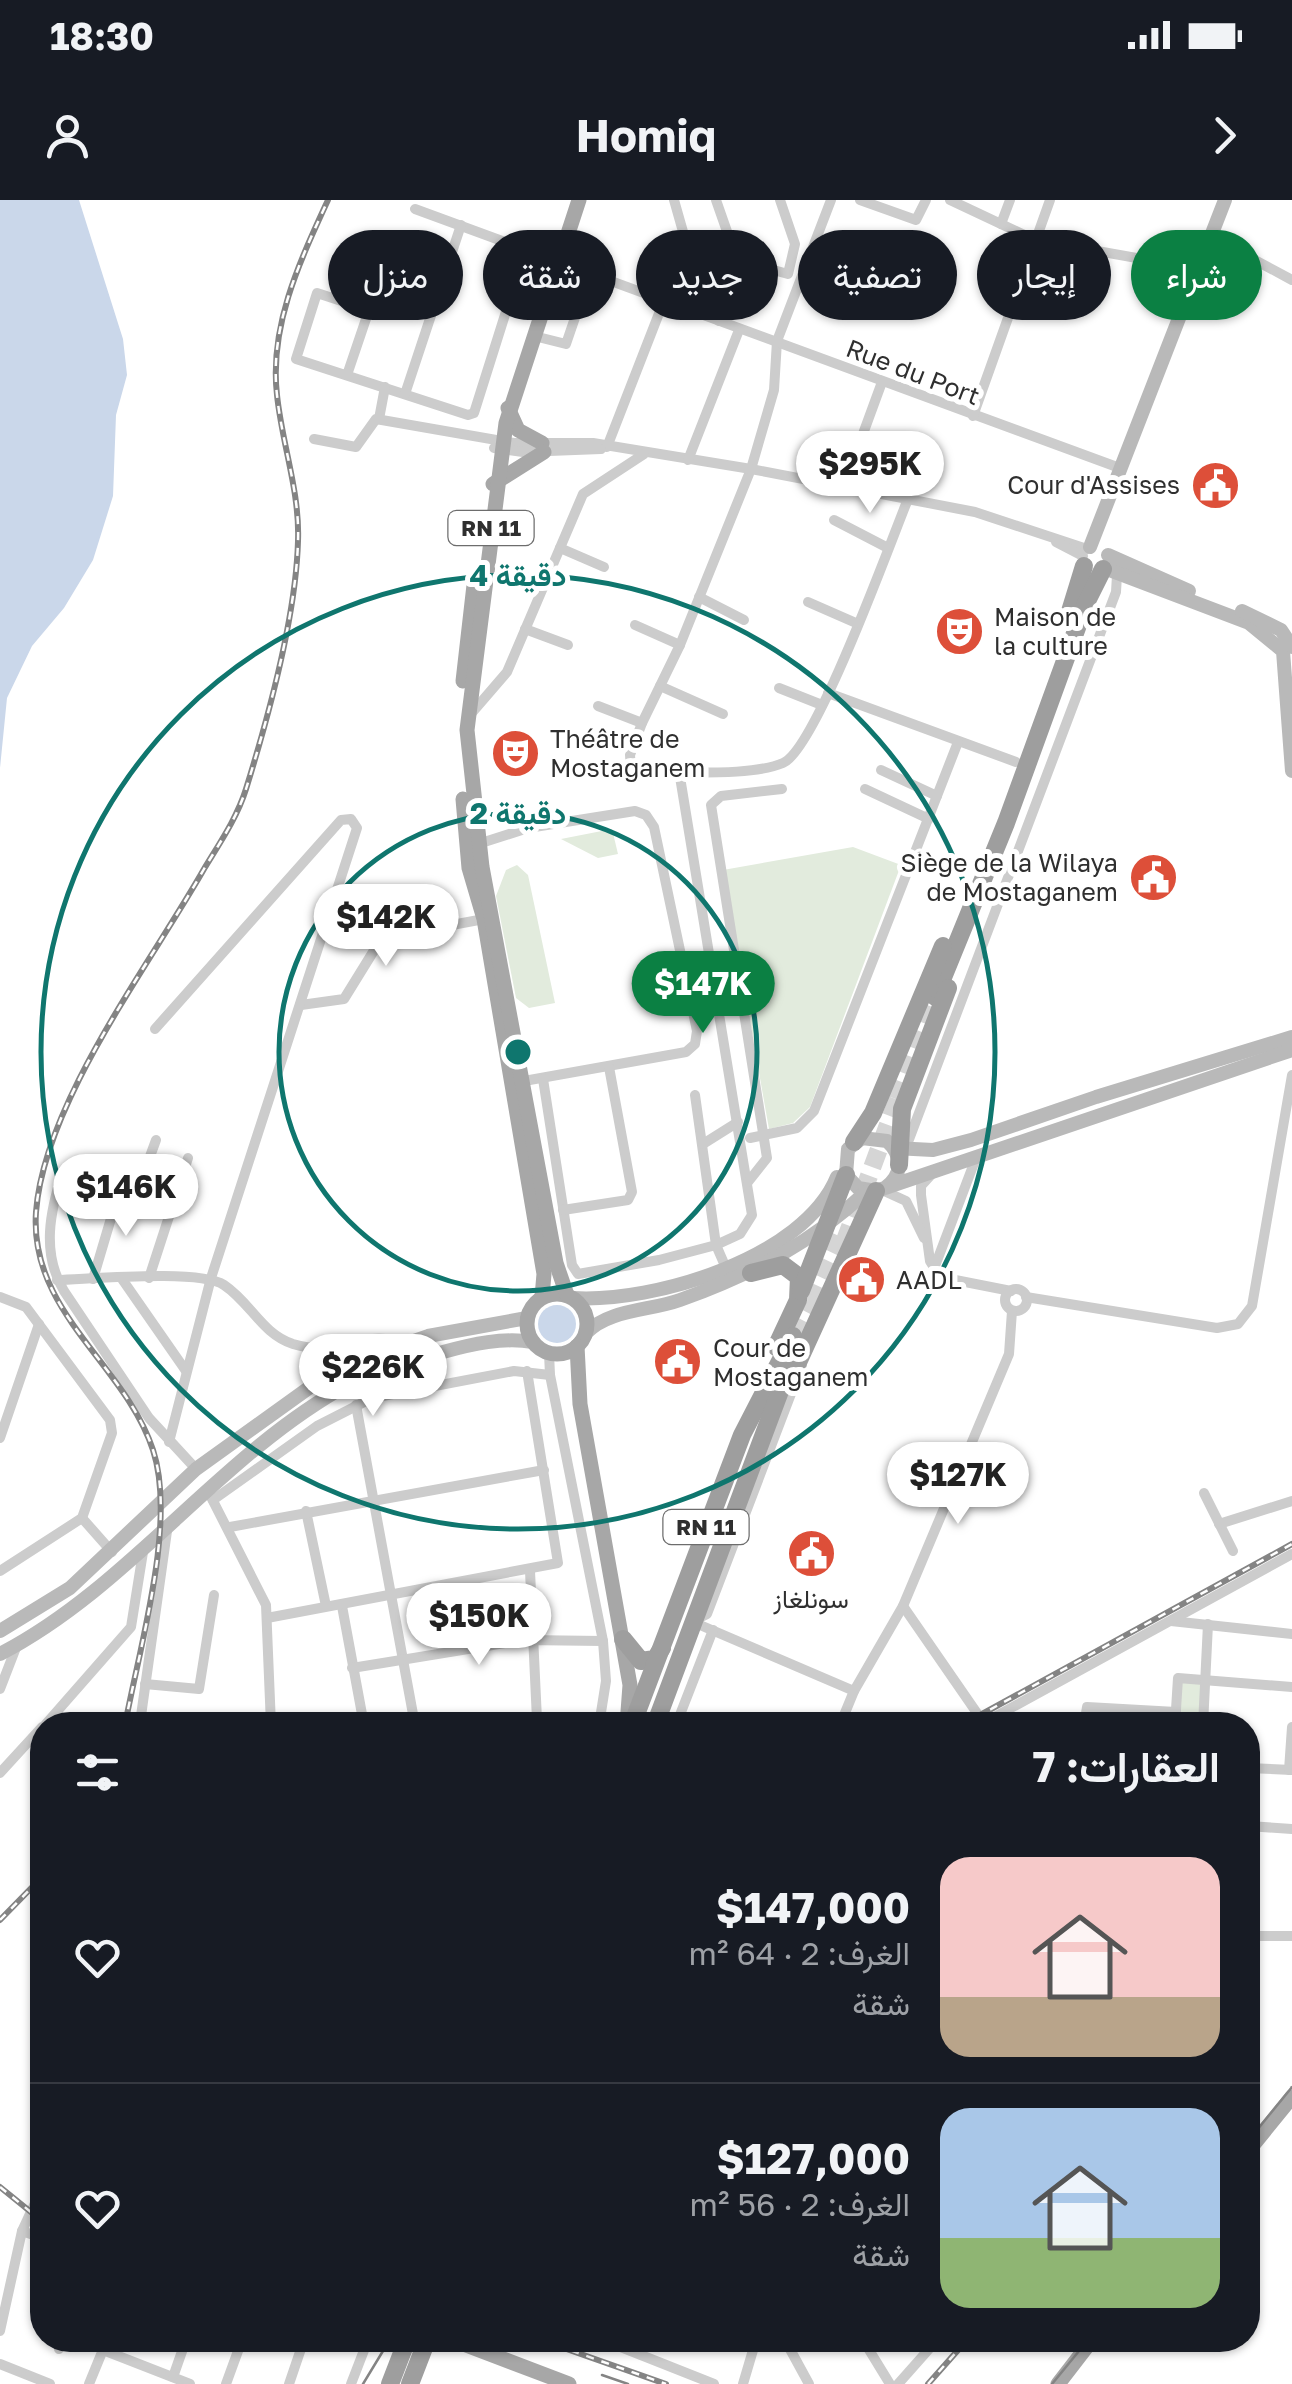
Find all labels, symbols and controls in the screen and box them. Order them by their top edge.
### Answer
text: 18:30 [50,13,154,58]
icon: person [40,108,95,163]
text: Homiq [576,108,716,162]
icon: forward [1197,108,1252,163]
chip: منزل [328,230,463,320]
chip: شقة [483,230,616,320]
chip: جديد [636,230,778,320]
chip: تصفية [798,230,957,320]
chip: إيجار [977,230,1111,320]
chip: شراء [1131,230,1262,320]
street label: Rue du Port [842,332,984,411]
pin: $295K [800,431,940,516]
text: $295K [818,444,922,482]
public building icon: Cour d'Assises [1189,459,1241,511]
place label: Cour d'Assises [1007,469,1180,500]
road number: RN 11 [448,511,534,545]
text: 4 دقيقة [470,557,567,593]
place label: Maison de la culture [994,601,1116,661]
theatre icon: Maison de la culture [933,605,985,657]
place label: Théâtre de Mostaganem [550,723,705,783]
theatre icon: Théâtre de Mostaganem [489,727,541,779]
text: 2 دقيقة [470,795,566,831]
place label: Siège de la Wilaya de Mostaganem [900,847,1118,907]
public building icon: Siège de la Wilaya de Mostaganem [1127,851,1179,903]
pin: $142K [316,884,456,969]
text: $142K [336,897,436,935]
pin: $147K [633,951,773,1036]
text: $147K [654,964,752,1002]
centre of rings [500,1034,536,1070]
pin: $146K [56,1154,196,1239]
text: $146K [75,1167,177,1205]
public building icon: AADL [835,1254,887,1306]
place label: AADL [896,1264,962,1295]
place label: Cour de Mostaganem [713,1332,868,1392]
pin: $226K [303,1334,443,1419]
public building icon: Cour de Mostaganem [652,1336,704,1388]
text: $226K [321,1347,425,1385]
pin: $127K [888,1442,1028,1527]
text: $127K [909,1455,1007,1493]
road number: RN 11 [664,1510,748,1544]
public building icon: سونلغاز [785,1527,837,1579]
pin: $150K [409,1583,549,1668]
place label: سونلغاز [772,1583,849,1615]
text: $150K [428,1596,530,1634]
text: العقارات: 7 [1032,1741,1220,1791]
icon: filters [70,1745,125,1800]
text: $147,000 [716,1882,910,1932]
icon: home [1020,1897,1140,2017]
icon: heart [70,1930,125,1985]
text: الغرف: 2 · 64 m² [689,1934,910,1972]
text: شقة [852,1984,910,2022]
text: $127,000 [716,2133,910,2183]
icon: home [1020,2148,1140,2268]
icon: heart [70,2181,125,2236]
text: الغرف: 2 · 56 m² [690,2185,910,2223]
text: شقة [852,2235,910,2273]

